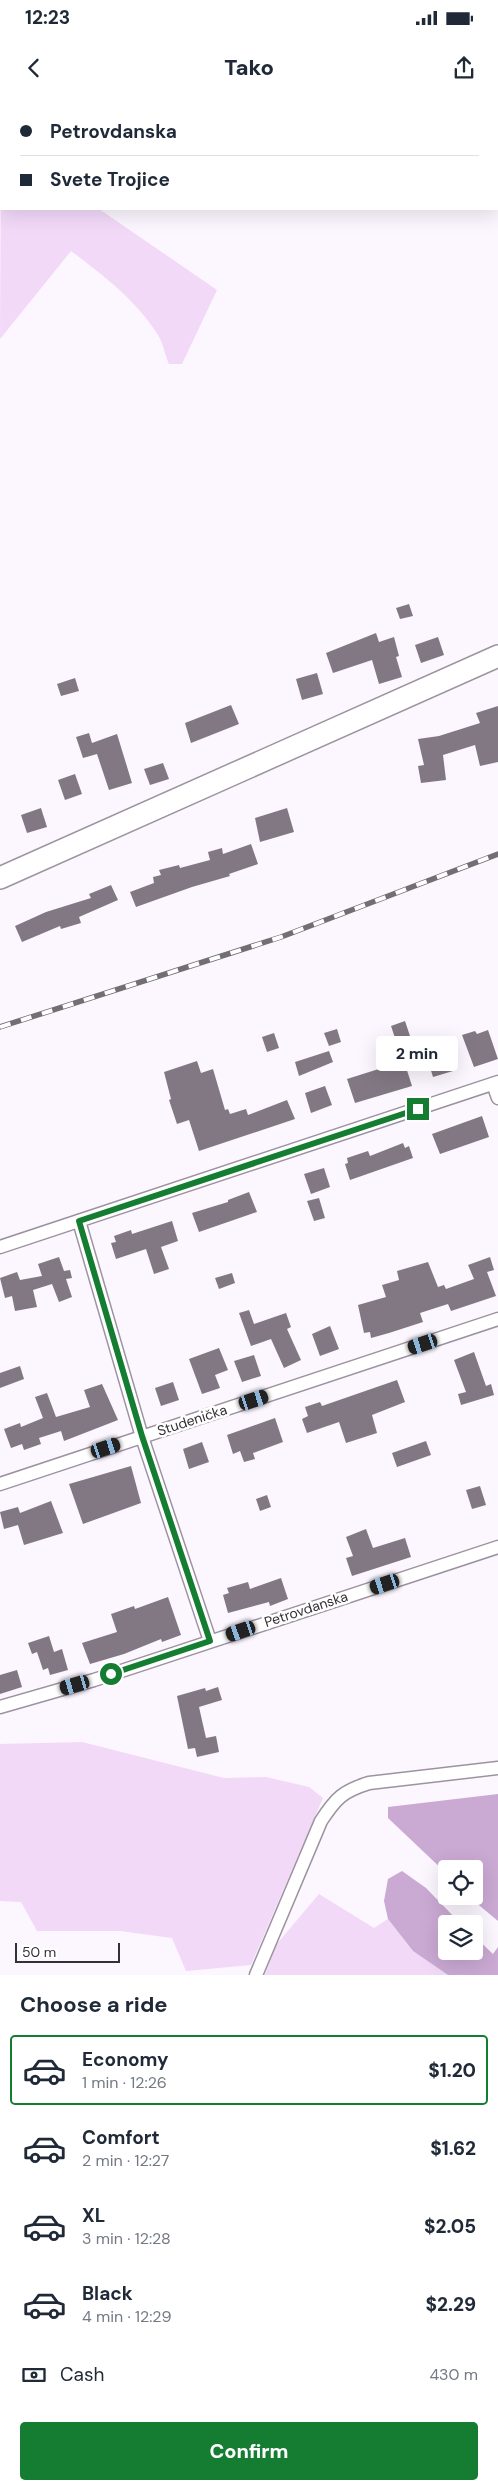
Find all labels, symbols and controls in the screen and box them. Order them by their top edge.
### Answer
text: 12:23 [25,5,70,30]
text: Tako [224,53,274,82]
icon: back [20,54,48,82]
icon: share [450,54,478,82]
text: Petrovdanska [50,119,177,144]
text: Svete Trojice [50,167,170,192]
callout: 2 min [377,1036,459,1072]
text: 2 min [396,1043,438,1064]
route end [407,1098,429,1120]
car [406,1332,439,1356]
car [237,1388,270,1412]
street label: Studenička [155,1400,229,1440]
car [89,1436,122,1460]
car [368,1572,401,1596]
street label: Petrovdanska [262,1587,350,1631]
car [224,1619,257,1643]
route start [100,1663,122,1685]
car [58,1674,91,1696]
map controls [438,1860,483,1960]
button: locate [438,1860,483,1905]
button: layers [438,1915,483,1960]
scale bar [15,1940,120,1963]
text: 50 m [22,1943,56,1961]
text: Choose a ride [20,1990,168,2019]
text: Economy [82,2047,169,2072]
icon: car [22,2048,67,2093]
text: $1.20 [428,2058,476,2083]
text: 1 min · 12:26 [82,2072,167,2093]
text: Comfort [82,2125,160,2150]
icon: car [22,2126,67,2171]
text: $1.62 [430,2136,476,2161]
text: 2 min · 12:27 [82,2150,169,2171]
text: XL [82,2203,105,2228]
icon: car [22,2204,67,2249]
text: $2.05 [424,2214,476,2239]
text: 3 min · 12:28 [82,2228,171,2249]
text: Black [82,2281,133,2306]
icon: car [22,2282,67,2327]
text: $2.29 [426,2292,476,2317]
text: 4 min · 12:29 [82,2306,171,2327]
icon: cash [20,2361,48,2389]
text: Cash [60,2362,104,2387]
text: 430 m [429,2364,478,2385]
button: Confirm [20,2422,478,2480]

